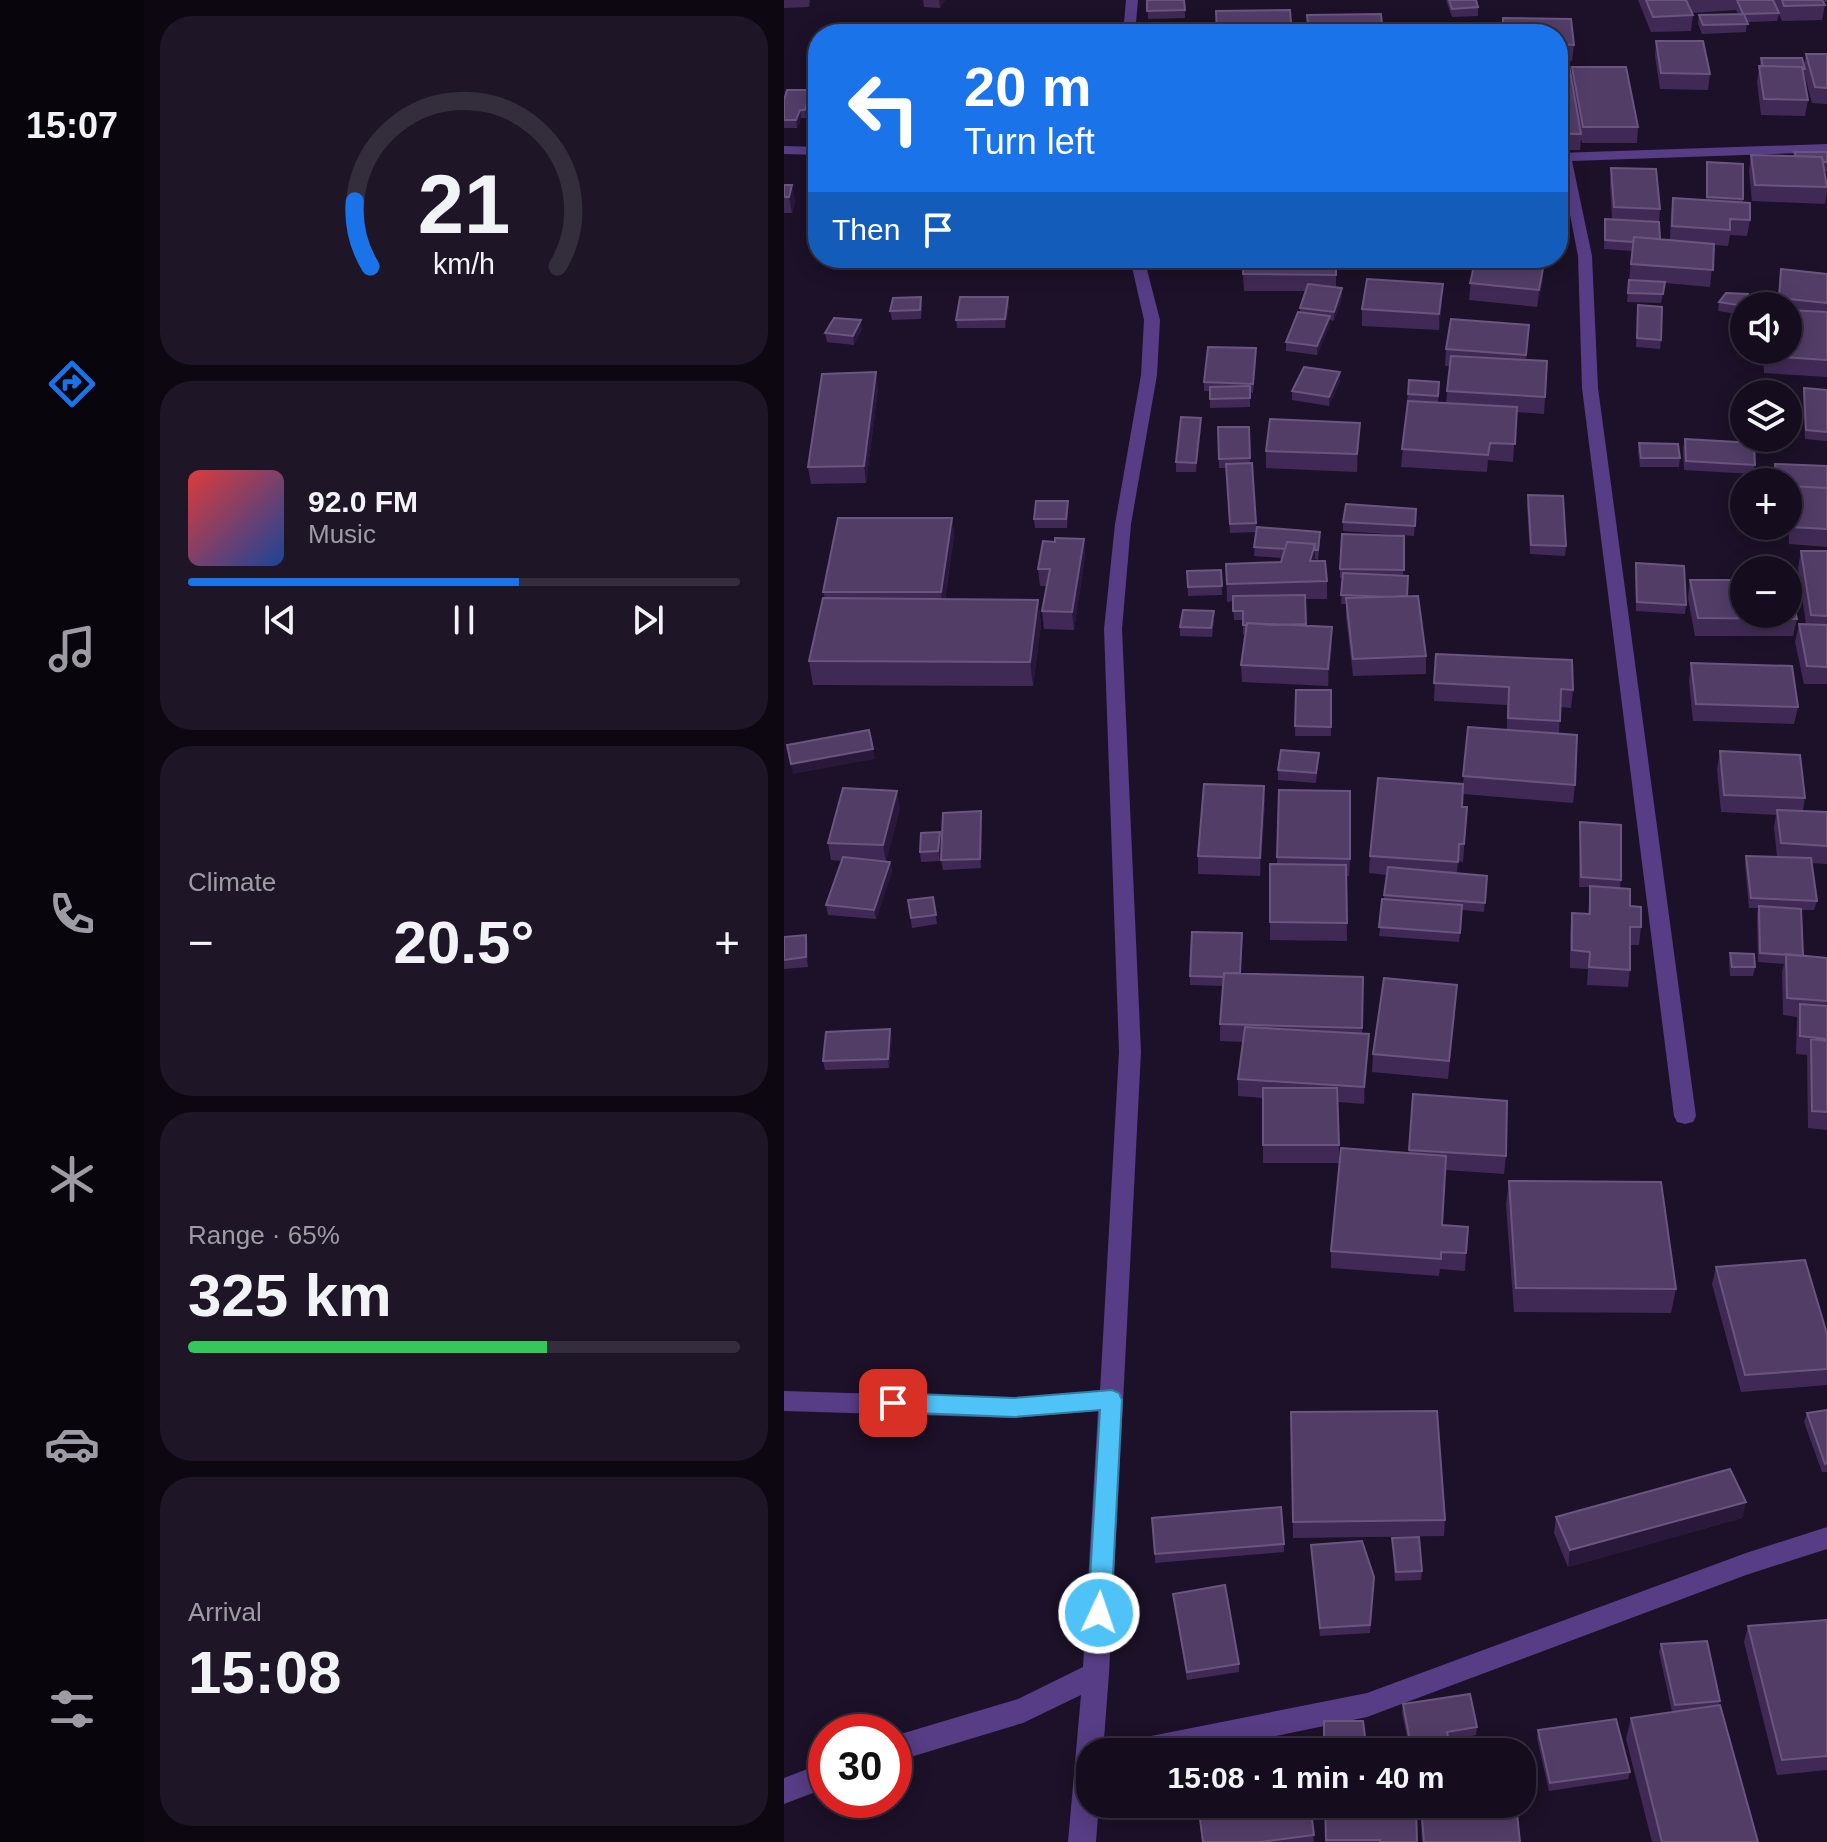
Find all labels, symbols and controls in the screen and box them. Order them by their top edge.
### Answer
text: 20 m [964,55,1092,118]
icon: left [832,56,936,160]
text: 15:07 [26,105,118,146]
text: Turn left [964,121,1095,162]
text: 21 [418,157,510,250]
icon: arrive [916,208,960,252]
text: Then [832,213,900,246]
text: km/h [433,248,495,280]
map controls [1730,292,1802,628]
button: sound [1730,292,1802,364]
icon: directions [44,356,100,412]
button: layers [1730,380,1802,452]
button: + [1730,468,1802,540]
text: 92.0 FM [308,485,418,518]
text: Music [308,519,376,549]
button: − [1730,556,1802,628]
icon: previous [258,598,302,642]
icon: pause [442,598,486,642]
icon: next [626,598,670,642]
icon: music [44,621,100,677]
text: Climate [188,867,276,897]
icon: phone [44,886,100,942]
text: 20.5° [394,909,534,976]
text: − [188,918,214,967]
text: + [714,918,740,967]
icon: climate [44,1151,100,1207]
text: Range · 65% [188,1220,340,1250]
text: 325 km [188,1262,392,1329]
pin [859,1369,927,1437]
icon: arrive [871,1381,915,1425]
icon: car [44,1416,100,1472]
position arrow [1057,1571,1141,1655]
text: Arrival [188,1597,262,1627]
text: 15:08 [188,1639,341,1706]
icon: filters [44,1681,100,1737]
speed limit sign: 30 [808,1714,912,1818]
text: 15:08 · 1 min · 40 m [1168,1761,1444,1794]

